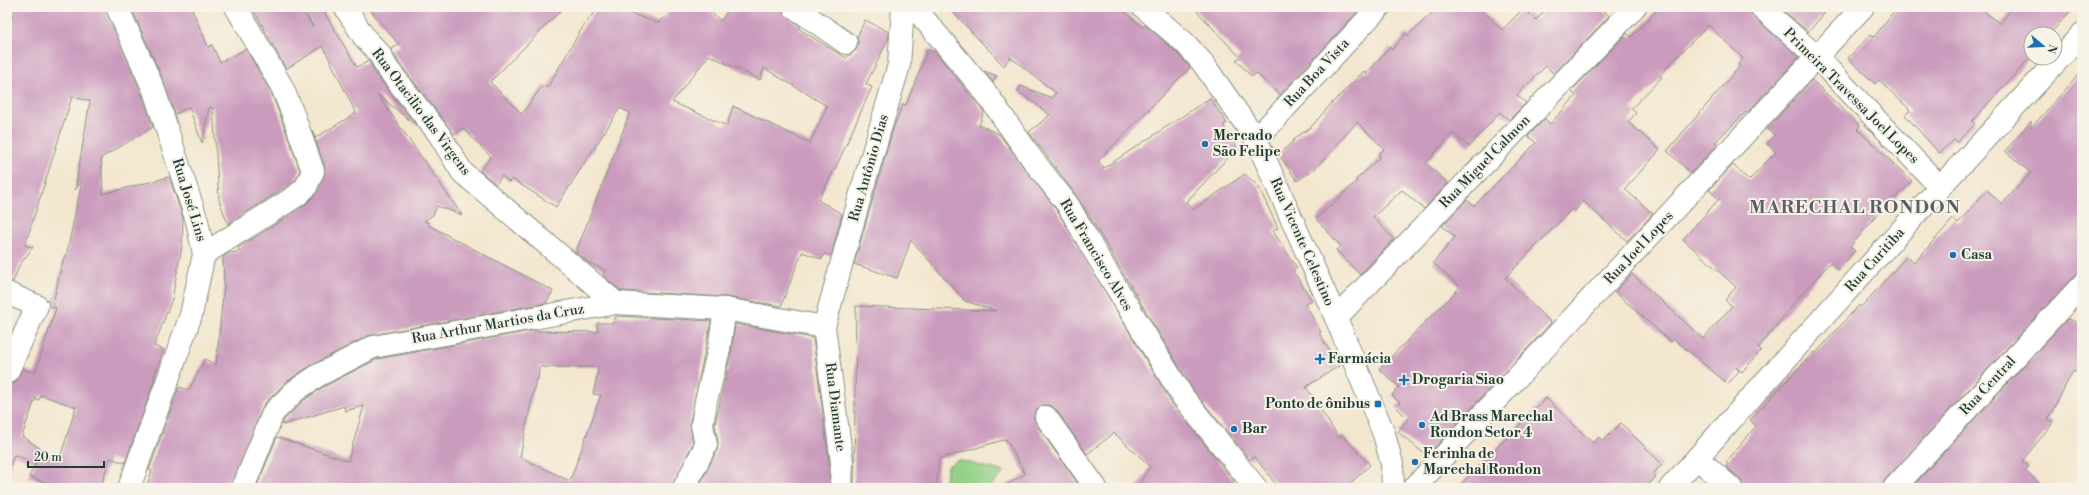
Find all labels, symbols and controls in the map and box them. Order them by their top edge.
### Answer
street label: Primeira Travessa Joel Lopes [1779,24,1923,168]
north arrow [2023,26,2063,66]
street label: Rua Boa Vista [1281,34,1354,111]
text: N [2043,43,2060,56]
street label: Rua Otacilio das Virgens [367,45,475,179]
street label: Rua Miguel Calmon [1436,111,1535,213]
street label: Rua Antônio Dias [845,112,893,224]
place label: Mercado São Felipe [1213,127,1281,161]
marker: Mercado São Felipe [1200,139,1210,149]
street label: Rua José Lins [168,156,210,244]
street label: Rua Vicente Celestino [1266,175,1338,309]
street label: Rua Francisco Alves [1055,196,1137,314]
district label: MARECHAL RONDON [1749,196,1961,219]
street label: Rua Joel Lopes [1600,207,1678,289]
street label: Rua Curitiba [1841,223,1909,296]
place label: Casa [1961,246,1993,264]
marker: Casa [1948,250,1958,260]
street label: Rua Arthur Martios da Cruz [410,300,586,348]
place label: Farmácia [1328,350,1392,368]
street label: Rua Central [1956,352,2020,420]
marker: Farmácia [1315,354,1325,364]
street label: Rua Diamante [821,361,849,453]
place label: Drogaria Siao [1412,371,1504,389]
marker: Drogaria Siao [1399,375,1409,385]
place label: Ponto de ônibus [1265,395,1370,413]
marker: Ponto de ônibus [1373,399,1383,409]
place label: Ad Brass Marechal Rondon Setor 4 [1429,408,1554,442]
place label: Bar [1242,420,1267,438]
marker: Ad Brass Marechal Rondon Setor 4 [1417,420,1427,430]
marker: Bar [1229,424,1239,434]
scale bar [28,443,104,469]
place label: Ferinha de Marechal Rondon [1423,445,1541,479]
text: 20 m [34,450,62,465]
marker: Ferinha de Marechal Rondon [1410,457,1420,467]

